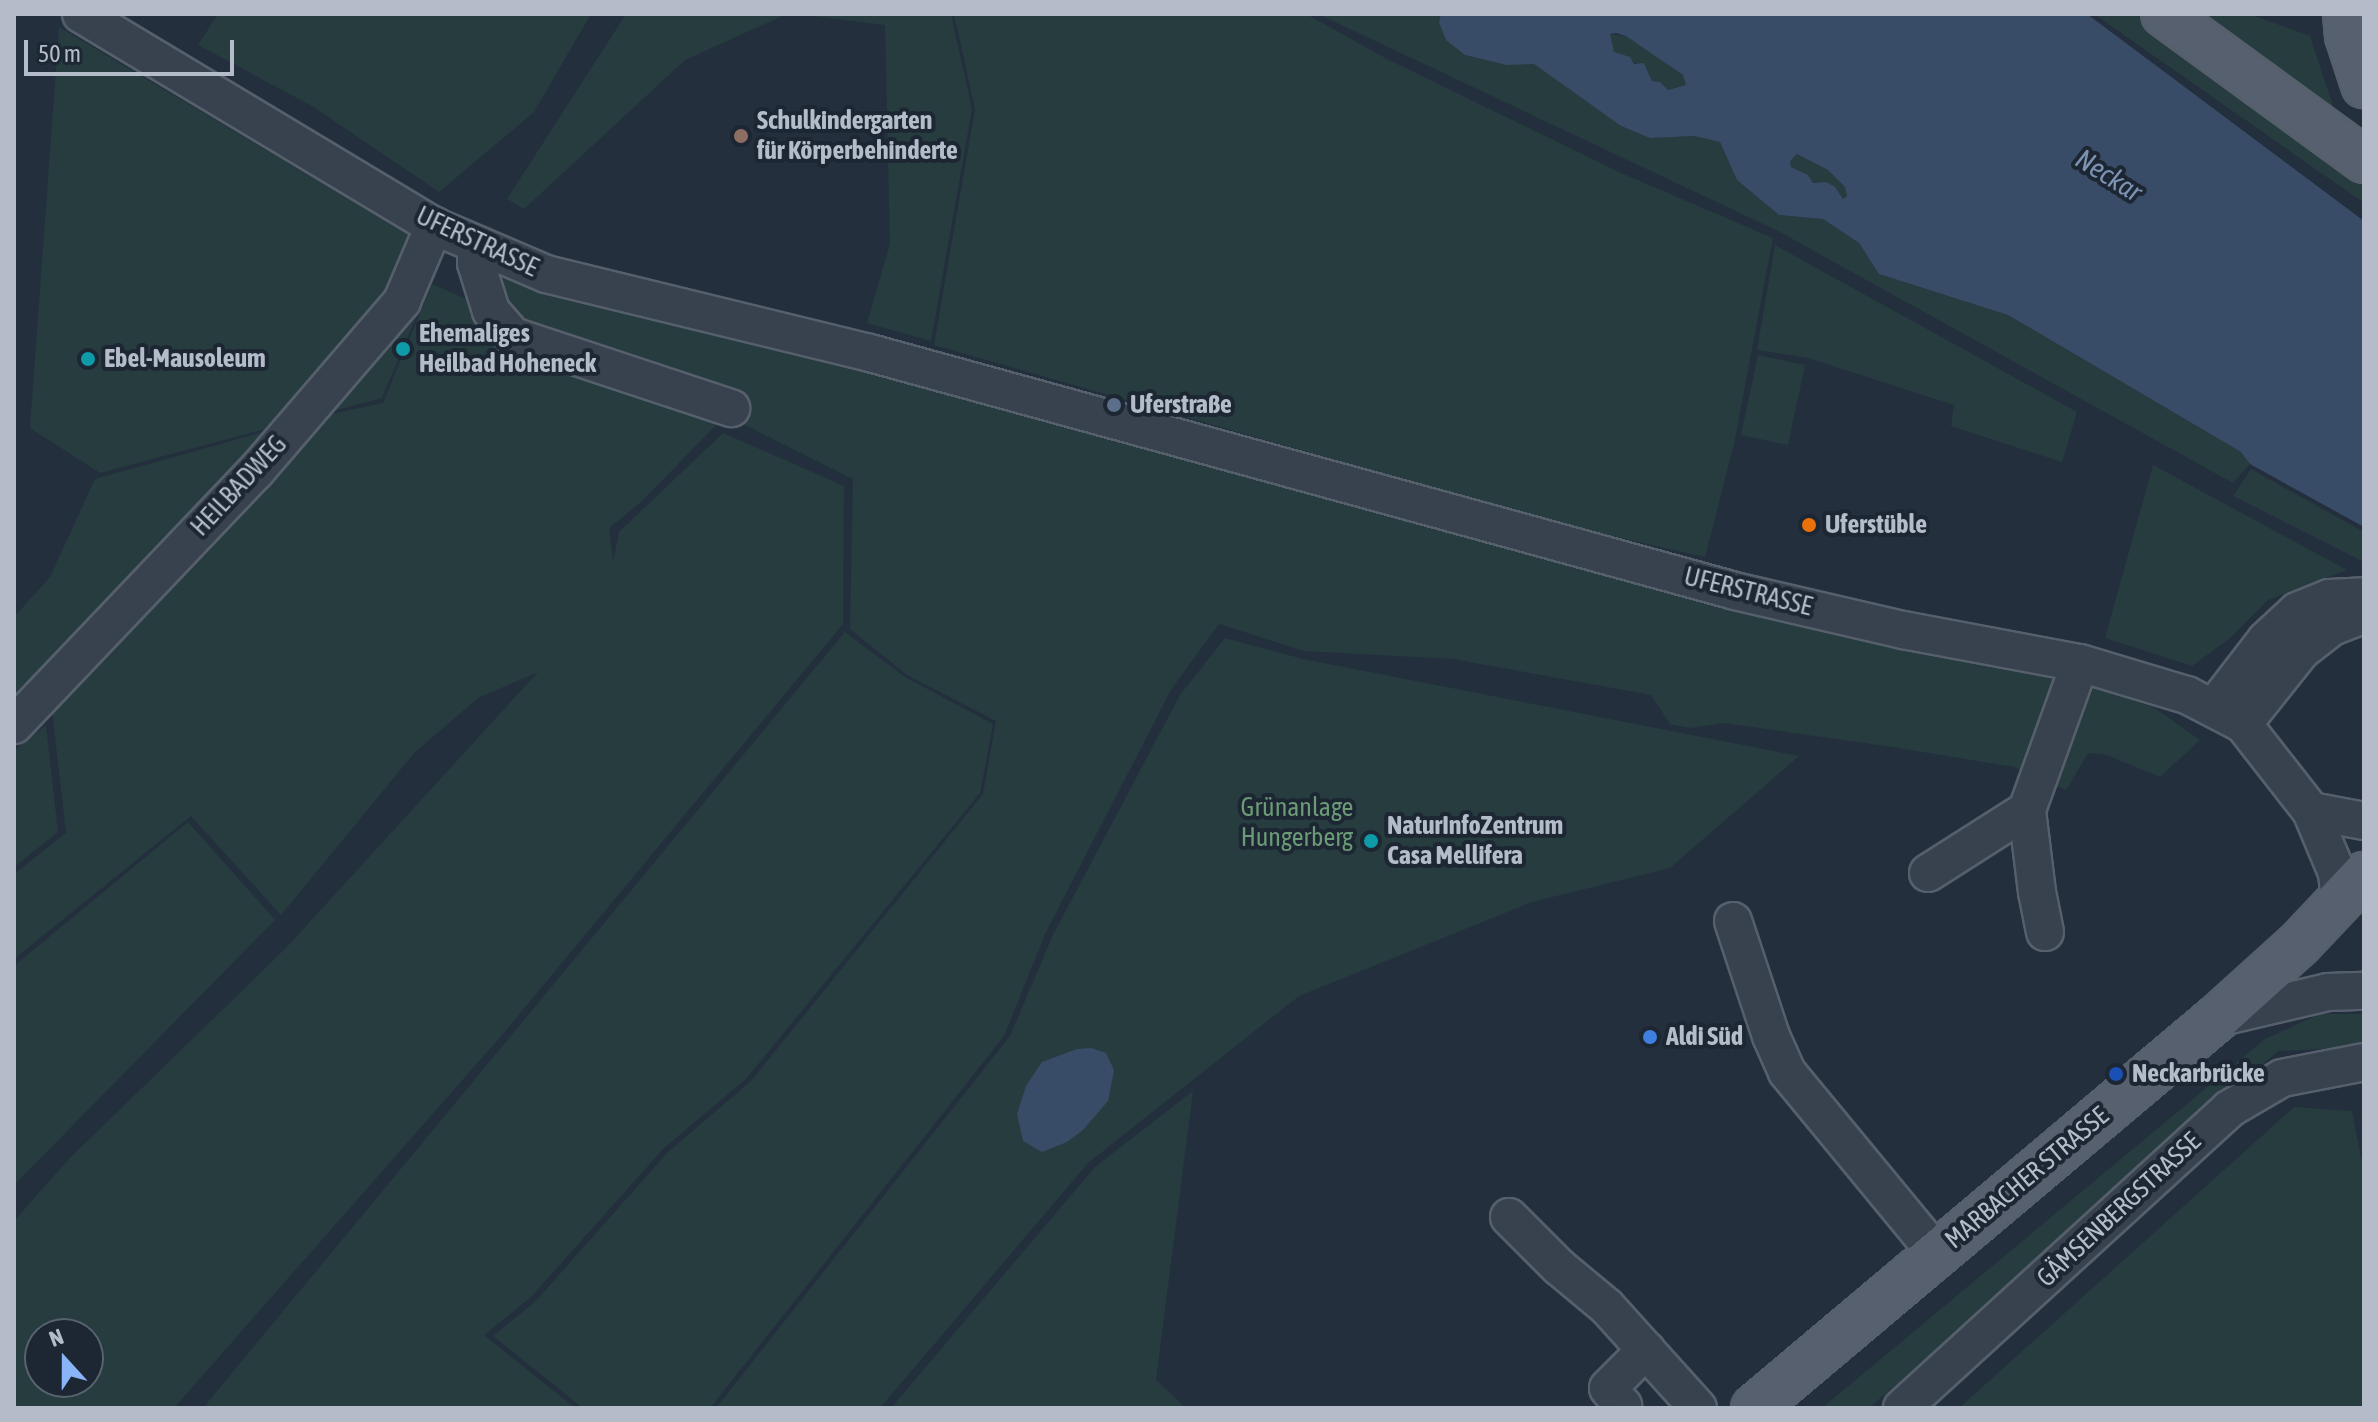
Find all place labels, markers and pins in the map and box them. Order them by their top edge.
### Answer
place label: Schulkindergarten für Körperbehinderte [757,105,958,166]
marker: Schulkindergarten für Körperbehinderte [732,127,750,145]
place label: Ehemaliges Heilbad Hoheneck [419,318,596,380]
marker: Ehemaliges Heilbad Hoheneck [394,340,412,358]
place label: Ebel-Mausoleum [104,343,266,375]
marker: Ebel-Mausoleum [79,350,97,368]
place label: Uferstraße [1130,389,1232,421]
marker: Uferstraße [1105,396,1123,414]
place label: Uferstüble [1825,509,1927,541]
marker: Uferstüble [1800,516,1818,534]
place label: NaturInfoZentrum Casa Mellifera [1387,810,1563,872]
marker: NaturInfoZentrum Casa Mellifera [1362,832,1380,850]
place label: Aldi Süd [1666,1021,1743,1053]
marker: Aldi Süd [1641,1028,1659,1046]
place label: Neckarbrücke [2132,1058,2265,1090]
marker: Neckarbrücke [2107,1065,2125,1083]

